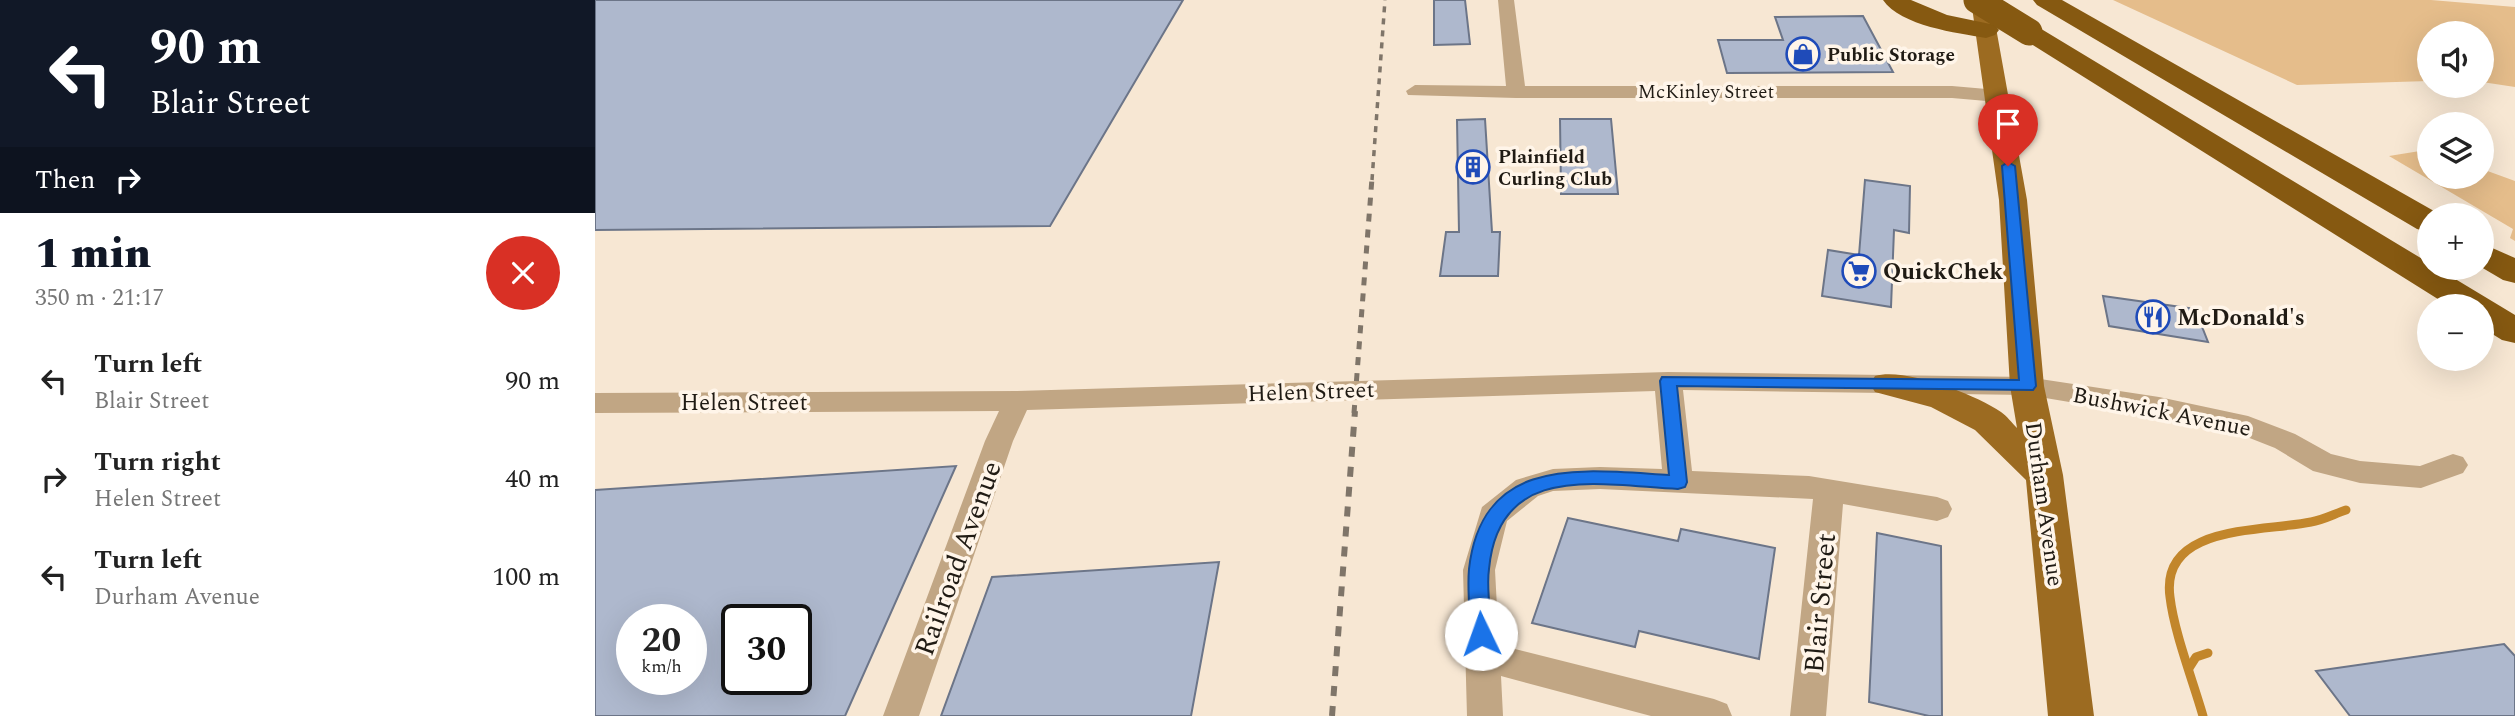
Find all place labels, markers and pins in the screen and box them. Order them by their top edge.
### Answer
shop icon: Public Storage [1784,35,1822,73]
place label: Public Storage [1827,41,1955,70]
pin [1978,94,2038,166]
place label: Plainfield Curling Club [1498,143,1612,194]
building icon: Plainfield Curling Club [1454,148,1492,186]
supermarket icon: QuickChek [1840,252,1878,290]
place label: QuickChek [1883,255,2003,290]
restaurant icon: McDonald's [2134,298,2172,336]
place label: McDonald's [2177,301,2305,336]

